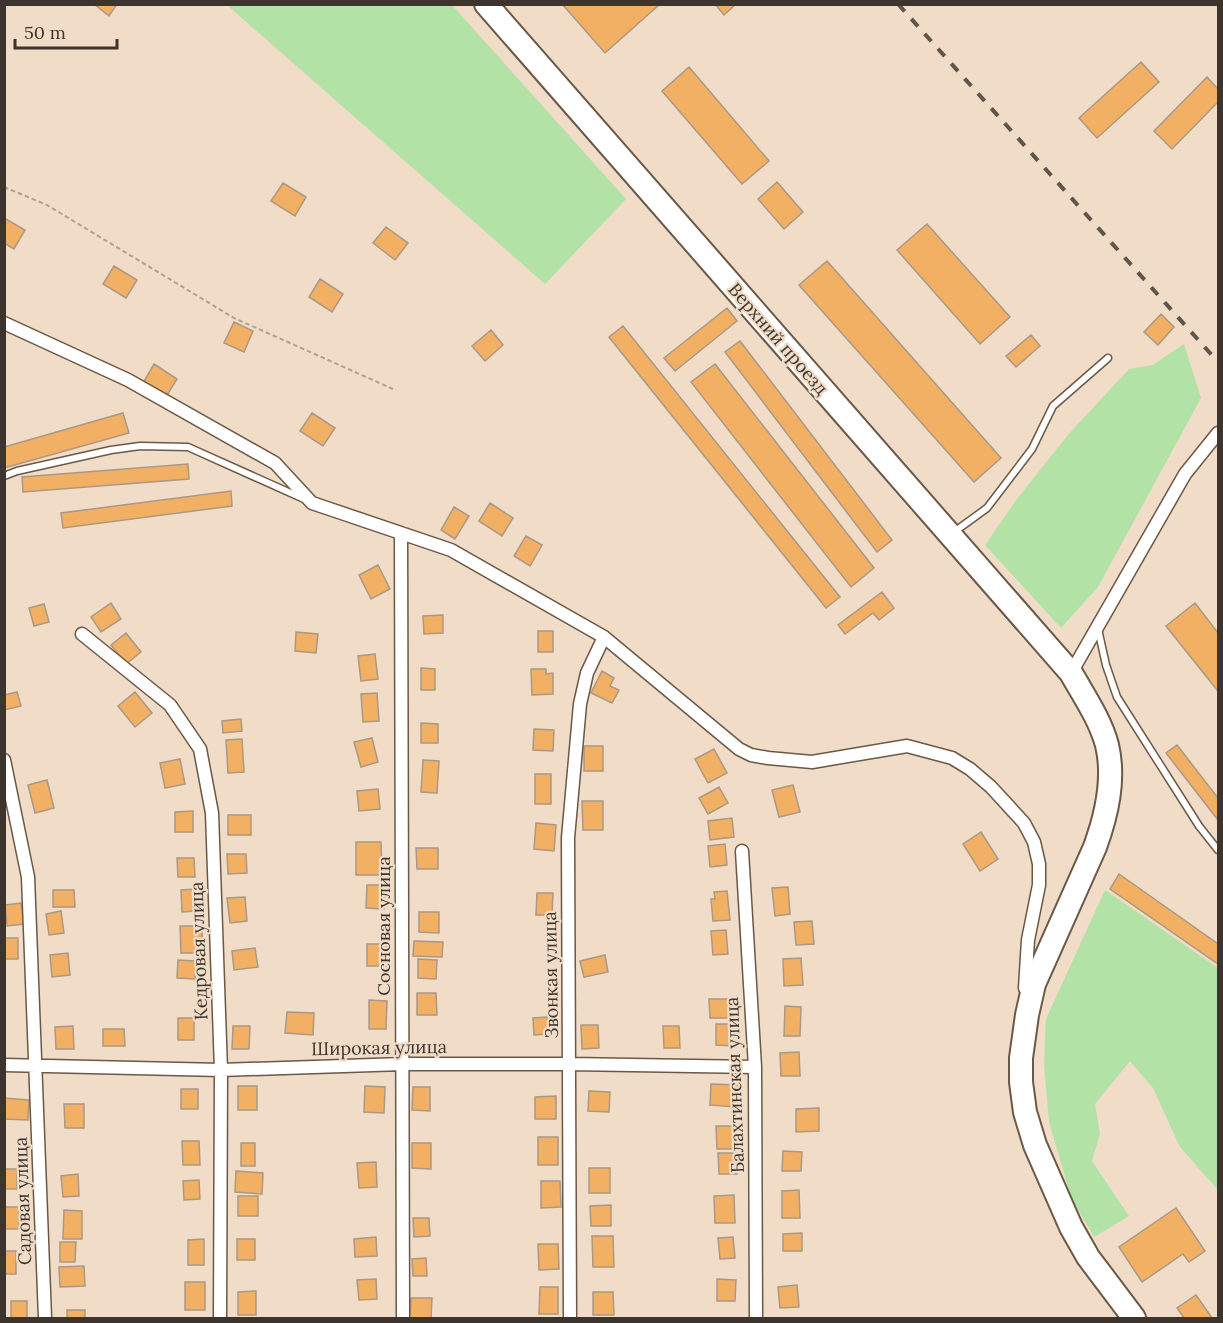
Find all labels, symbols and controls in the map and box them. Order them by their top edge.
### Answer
scale bar [15,12,117,50]
text: 50 m [24,21,66,44]
street label: Верхний проезд [724,278,833,400]
street label: Сосновая улица [372,856,395,996]
street label: Кедровая улица [185,881,212,1021]
street label: Звонкая улица [538,911,563,1039]
street label: Балахтинская улица [720,997,749,1173]
street label: Широкая улица [311,1035,447,1060]
street label: Садовая улица [9,1137,36,1265]

